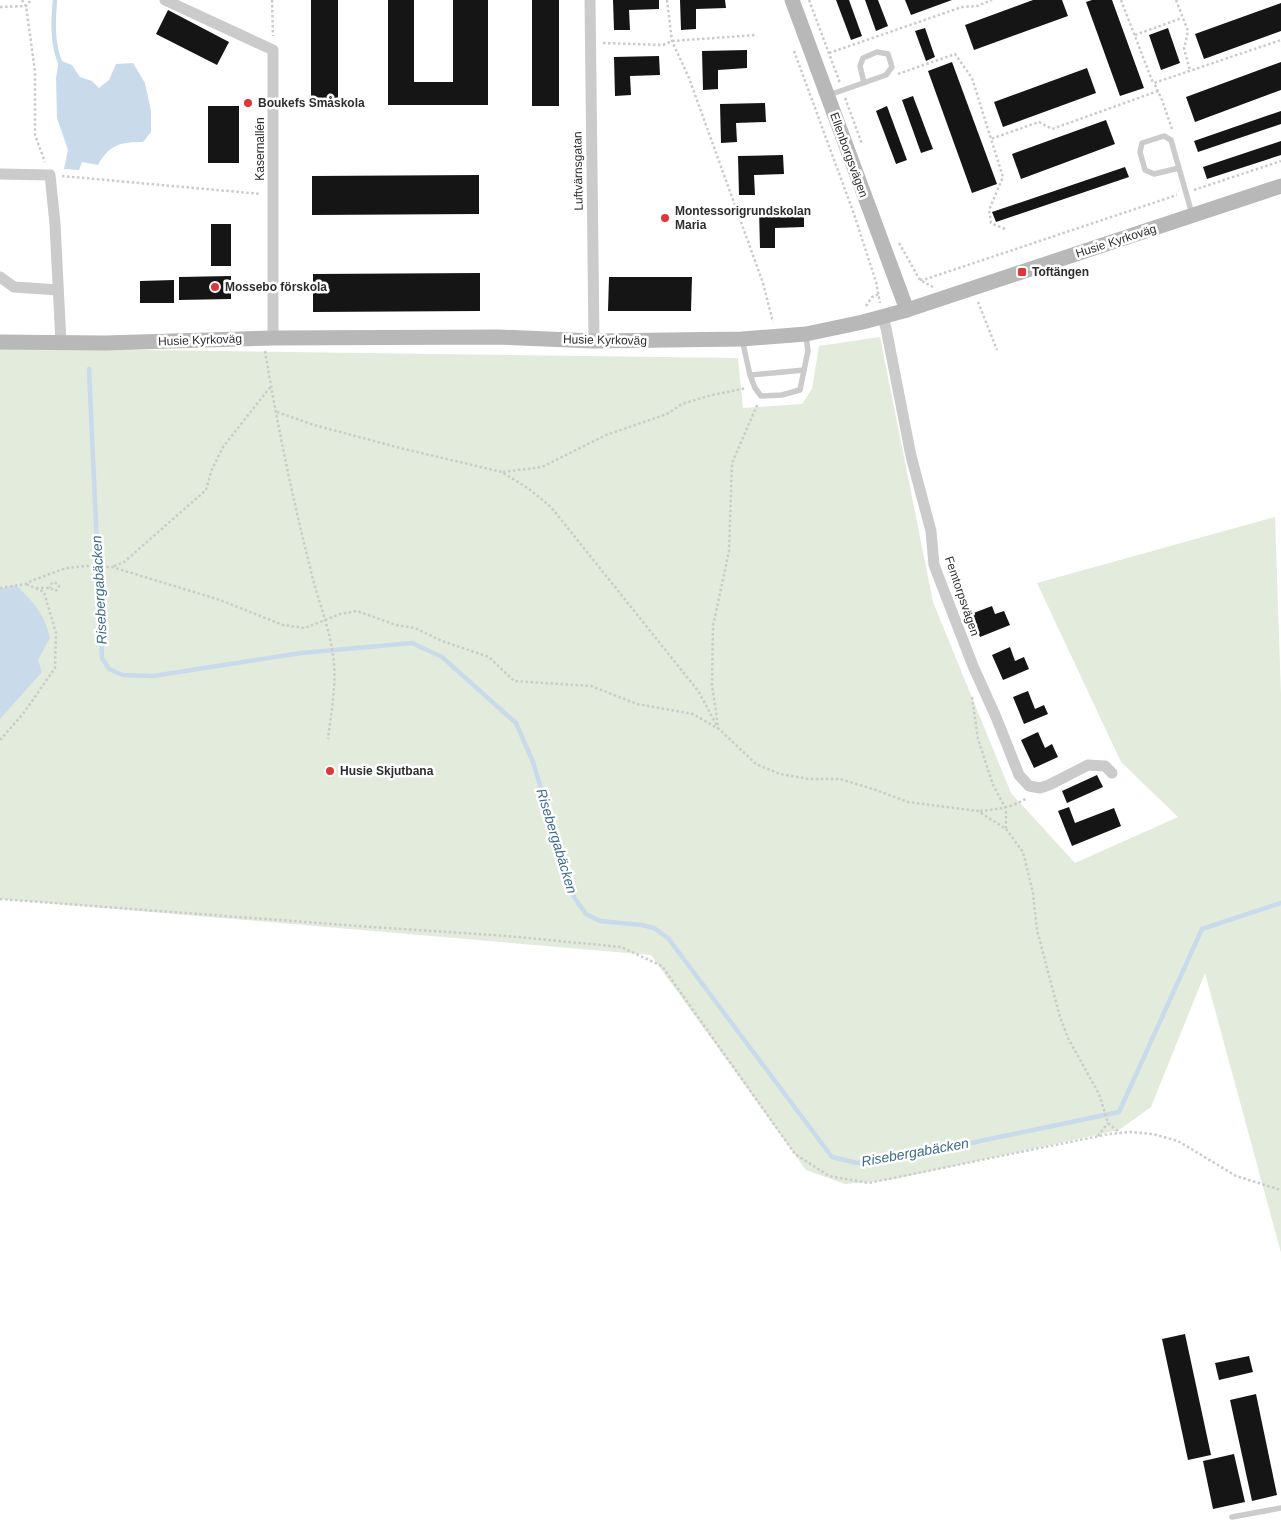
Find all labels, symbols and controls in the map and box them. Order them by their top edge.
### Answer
place label: Boukefs Småskola [258,96,365,110]
marker: Boukefs Småskola [242,97,254,109]
street label: Ellenborgsvägen [827,111,871,199]
street label: Kasernallén [253,117,267,181]
street label: Luftvärnsgatan [570,131,586,211]
place label: Montessorigrundskolan Maria [675,204,811,232]
marker: Montessorigrundskolan Maria [659,212,671,224]
street label: Husie Kyrkoväg [1074,221,1158,261]
place label: Toftängen [1032,265,1089,279]
marker: Toftängen [1016,266,1028,278]
place label: Mossebo förskola [225,280,327,294]
marker: Mossebo förskola [209,281,221,293]
street label: Husie Kyrkoväg [158,332,242,348]
street label: Husie Kyrkoväg [563,332,647,348]
water label: Risebergabäcken [88,535,110,645]
street label: Femtorpsvägen [942,554,982,638]
place label: Husie Skjutbana [340,764,434,778]
marker: Husie Skjutbana [324,765,336,777]
water label: Risebergabäcken [533,787,581,896]
water label: Risebergabäcken [860,1135,970,1169]

